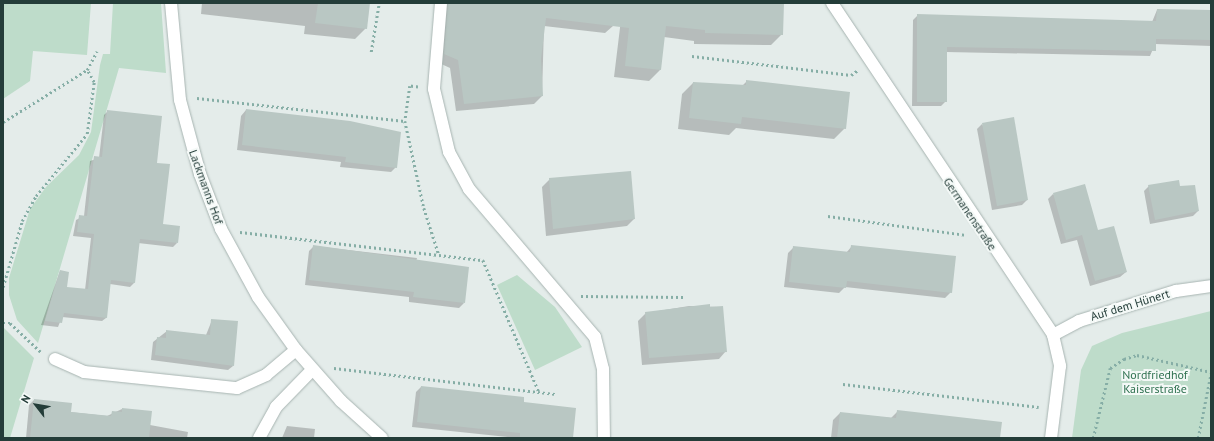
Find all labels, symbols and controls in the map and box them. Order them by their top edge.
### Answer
street label: Lackmanns Hof [186,148,226,226]
street label: Germanenstraße [940,175,1000,253]
street label: Auf dem Hünert [1089,286,1171,324]
park label: Nordfriedhof Kaiserstraße [1122,368,1188,396]
north arrow [16,385,56,425]
text: N [18,392,34,406]

